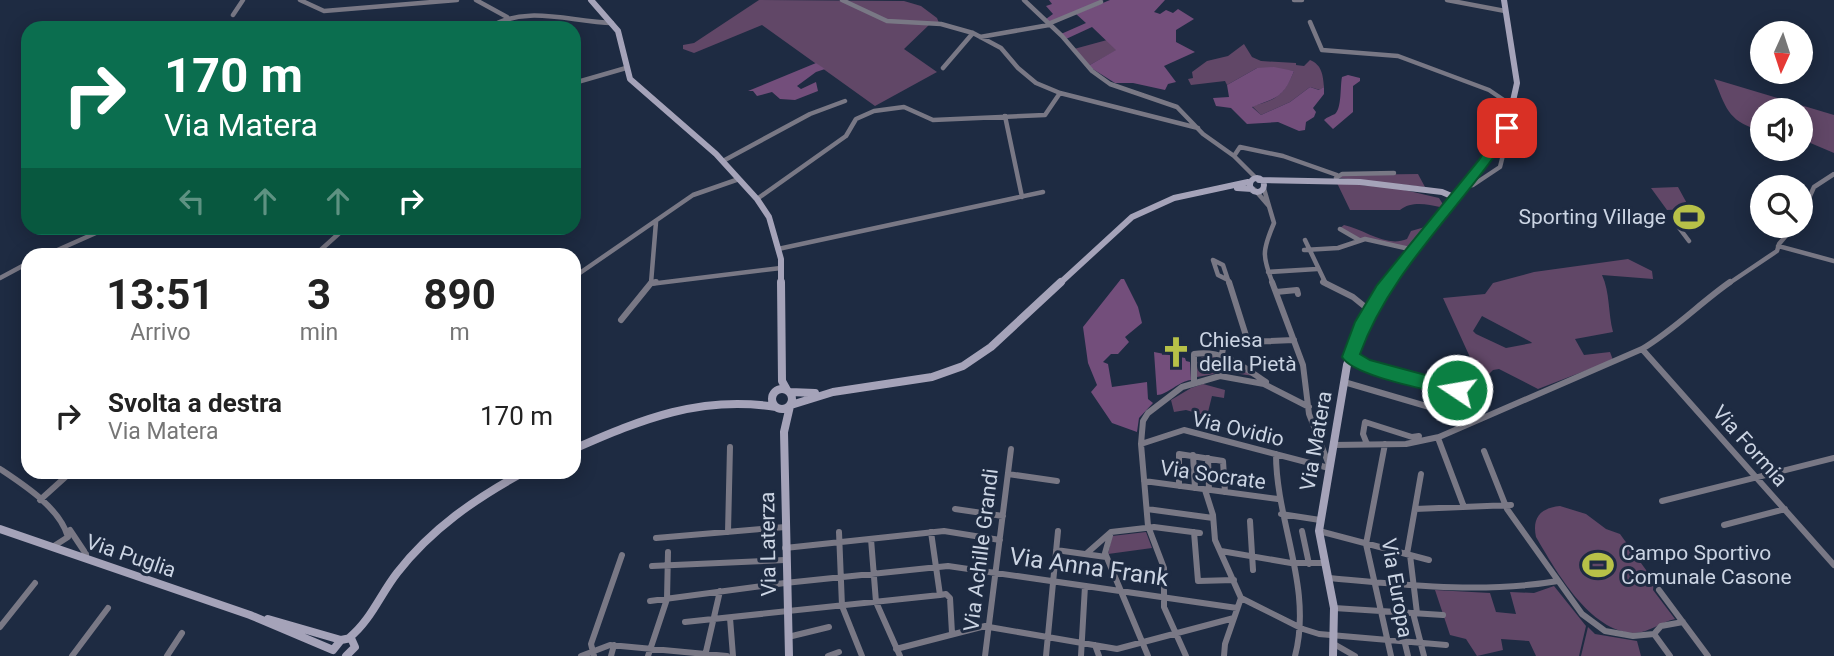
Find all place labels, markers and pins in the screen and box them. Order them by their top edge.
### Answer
pin [1477,98,1537,158]
sports icon: Sporting Village [1672,200,1706,234]
place label: Sporting Village [1519,205,1666,229]
place label: Chiesa della Pietà [1199,328,1297,376]
church icon: Chiesa della Pietà [1159,335,1193,369]
place label: Campo Sportivo Comunale Casone [1621,541,1792,589]
sports icon: Campo Sportivo Comunale Casone [1581,548,1615,582]

